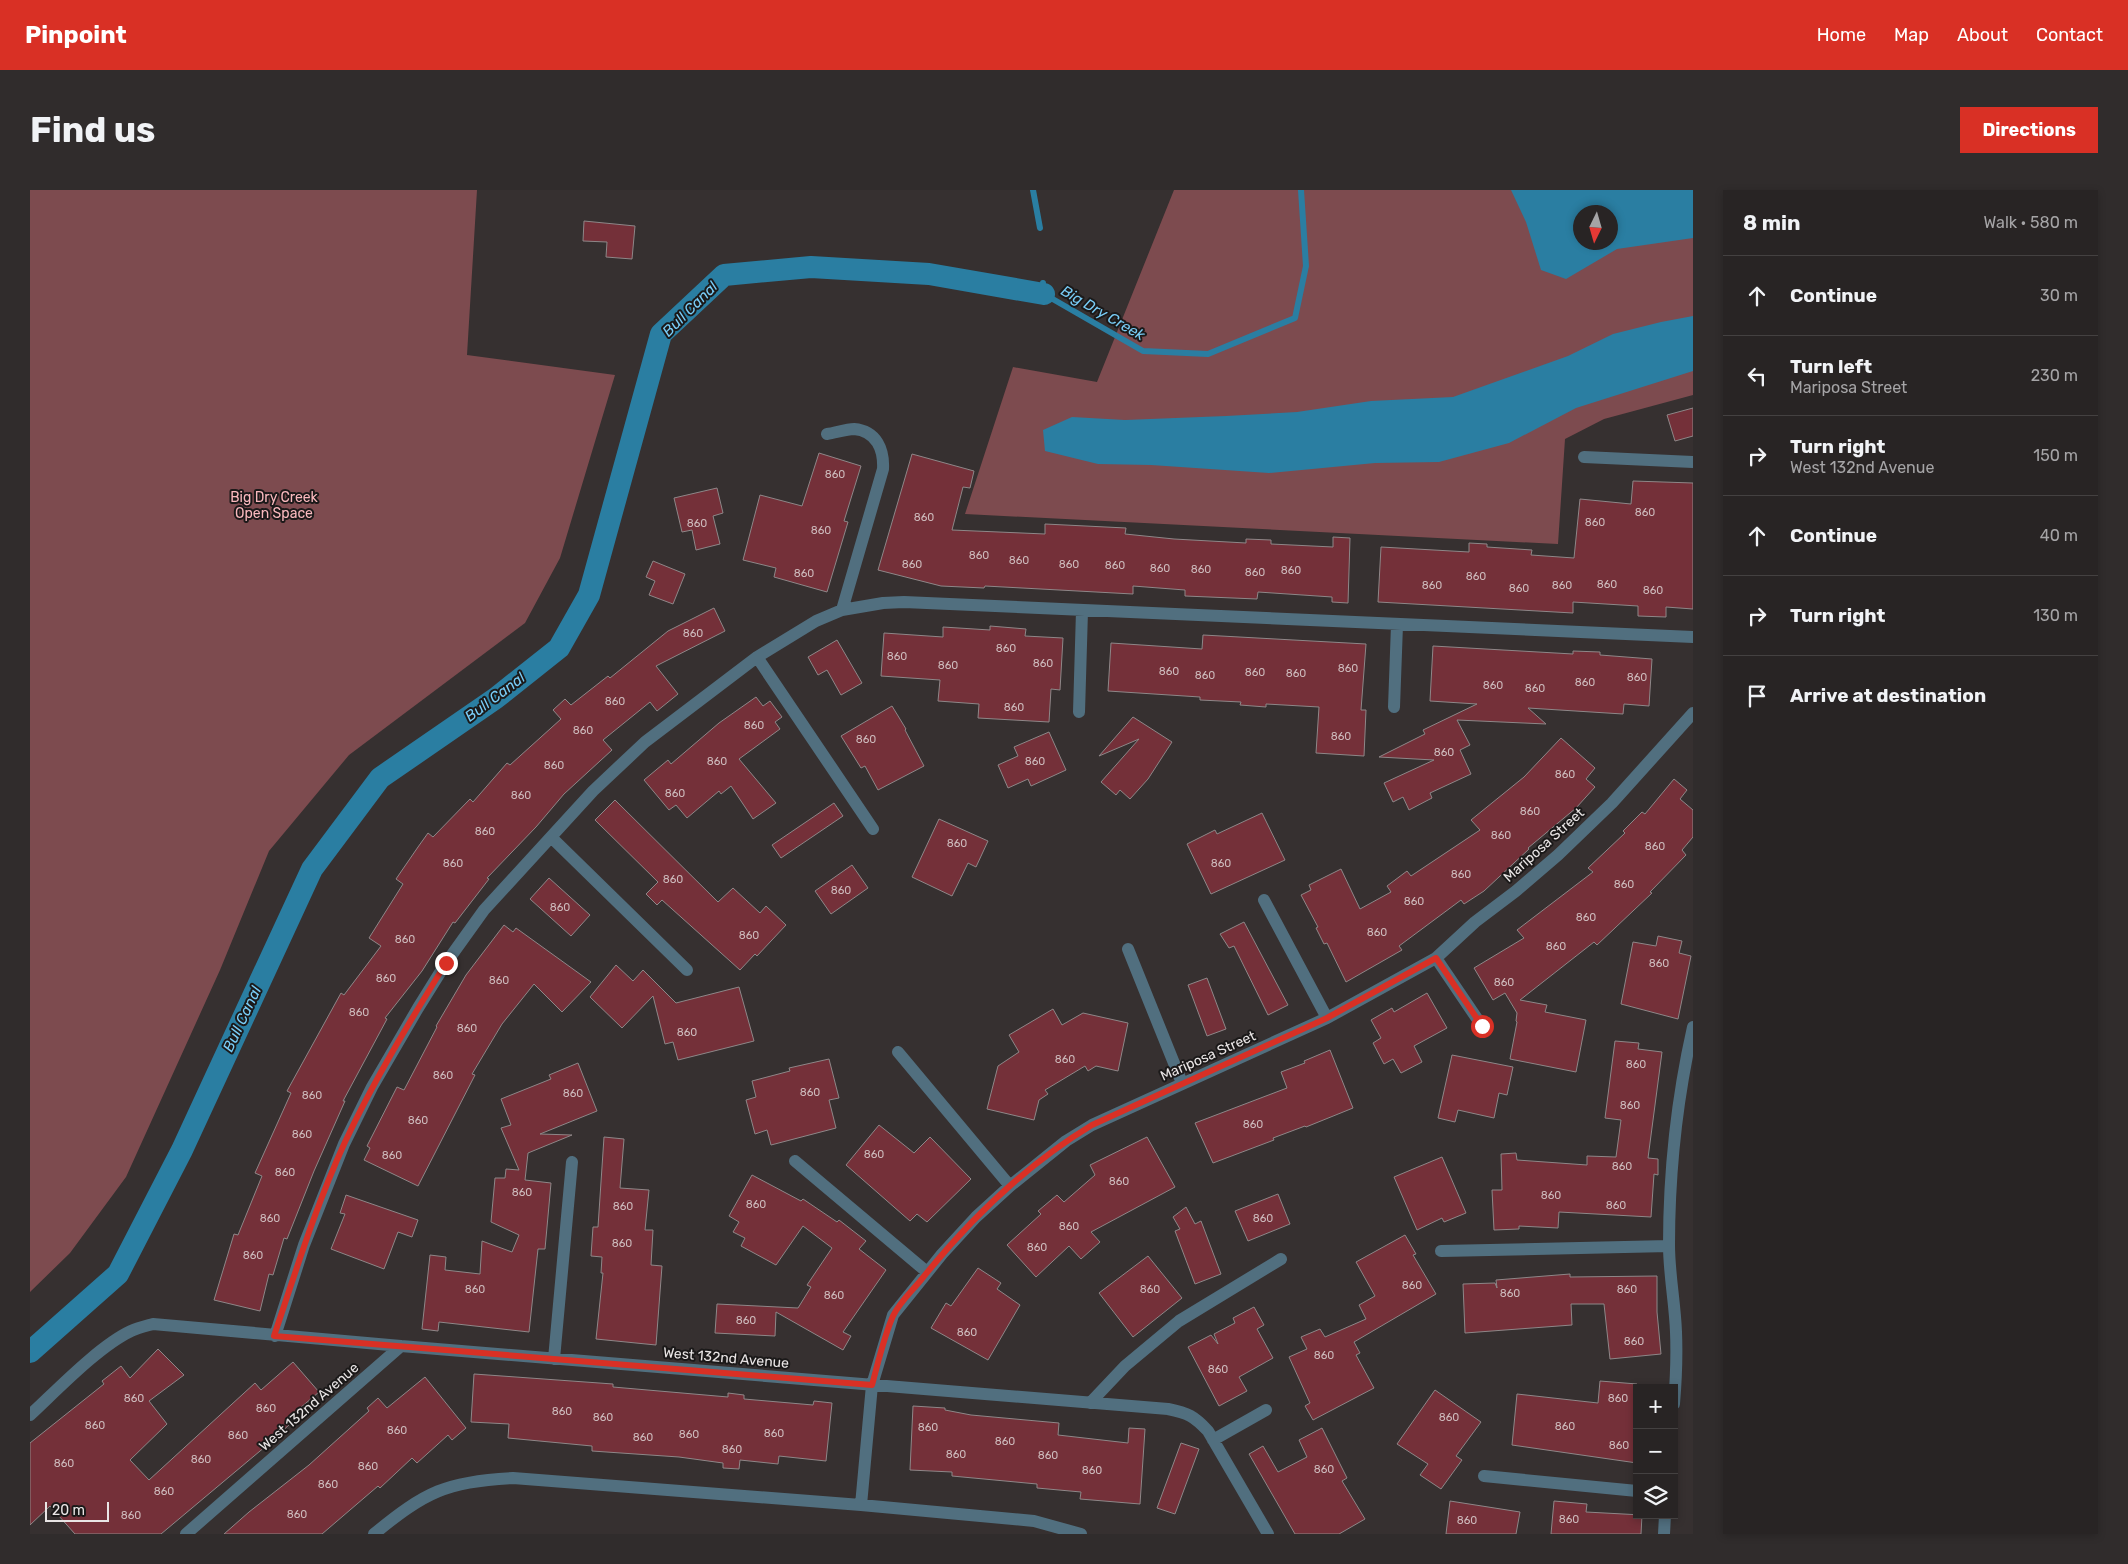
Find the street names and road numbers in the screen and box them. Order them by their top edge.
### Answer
street label: Mariposa Street [1500,804,1588,886]
street label: Mariposa Street [1158,1027,1259,1085]
street label: West 132nd Avenue [662,1344,790,1372]
street label: West 132nd Avenue [256,1359,362,1455]

